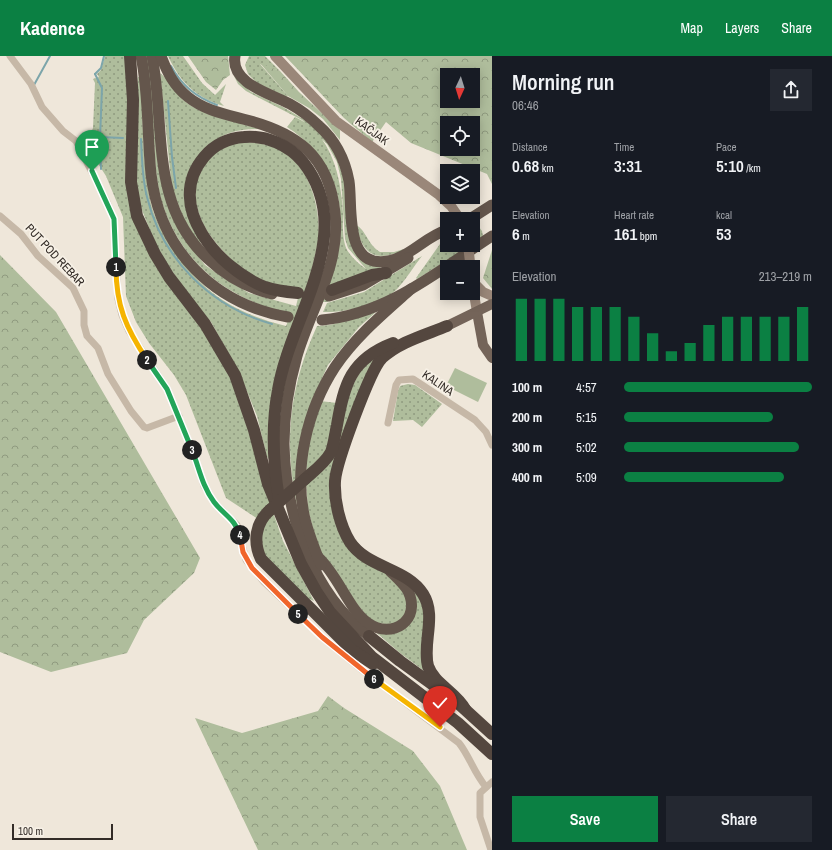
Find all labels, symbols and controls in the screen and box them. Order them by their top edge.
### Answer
text: Kadence [20,15,85,41]
text: Map [681,19,703,37]
text: Layers [725,19,759,37]
text: Share [781,19,812,37]
text: Morning run [512,67,615,97]
north arrow [440,68,480,108]
map controls [440,68,480,300]
button: share [770,69,812,111]
text: 06:46 [512,97,539,114]
street label: KAČJAK [352,113,393,149]
button: locate [440,116,480,156]
pin [75,130,109,171]
icon: arrive [81,136,103,158]
text: Distance [512,140,548,154]
text: Time [614,140,634,154]
text: Pace [716,140,737,154]
text: 0.68 [512,154,539,177]
text: 3:31 [614,154,642,177]
text: 5:10 [716,154,744,177]
text: km [539,161,554,175]
text: /km [744,161,761,175]
button: layers [440,164,480,204]
text: Elevation [512,208,550,222]
text: Heart rate [614,208,654,222]
text: kcal [716,208,732,222]
button: + [440,212,480,252]
street label: PUT POD REBAR [22,220,88,290]
text: 6 [512,222,520,245]
text: 161 [614,222,637,245]
text: 53 [716,222,732,245]
text: m [520,229,530,243]
text: bpm [637,229,657,243]
pin: 1 [106,257,126,277]
text: 1 [113,260,119,274]
button: − [440,260,480,300]
text: Elevation [512,268,556,285]
text: 213–219 m [759,268,812,285]
pin: 2 [137,350,157,370]
text: 2 [144,353,150,367]
street label: KALINA [419,367,457,400]
text: 100 m [512,379,542,396]
text: 4:57 [576,379,597,396]
text: 200 m [512,409,542,426]
text: 5:15 [576,409,597,426]
text: 300 m [512,439,542,456]
text: 5:02 [576,439,597,456]
pin: 3 [182,440,202,460]
text: 3 [189,443,195,457]
text: 400 m [512,469,542,486]
text: 5:09 [576,469,597,486]
pin: 4 [230,525,250,545]
text: 4 [237,528,243,542]
pin: 5 [288,604,308,624]
text: 5 [295,607,301,621]
pin: 6 [364,669,384,689]
text: 6 [371,672,377,686]
pin [423,686,457,727]
icon: check [429,692,451,714]
button: Save [512,796,658,842]
button: Share [666,796,812,842]
scale bar [12,822,113,841]
text: 100 m [18,824,43,838]

